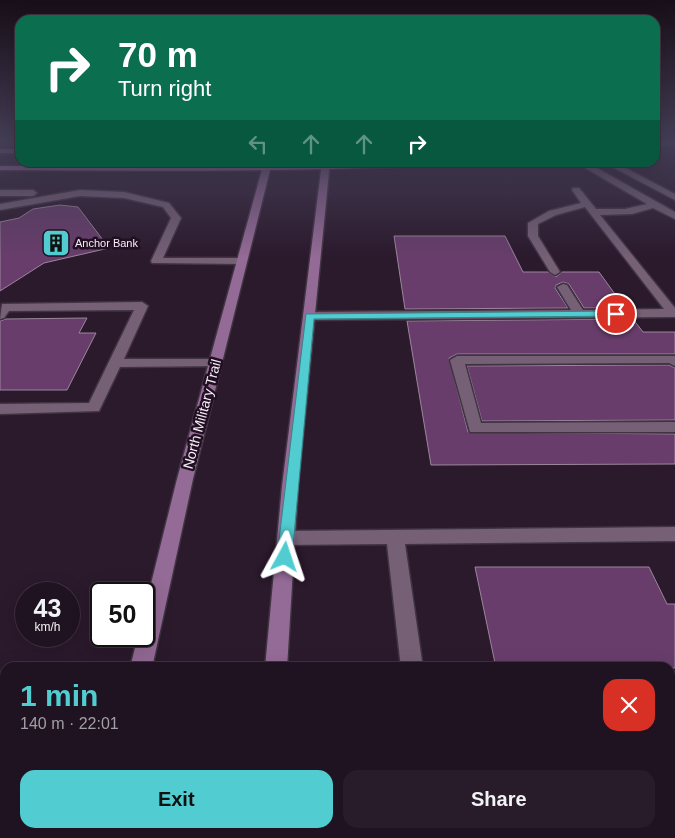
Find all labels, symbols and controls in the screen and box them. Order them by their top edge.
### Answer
icon: right [35,35,100,100]
text: 70 m [118,35,198,74]
text: Turn right [118,76,211,101]
icon: left [244,130,272,158]
icon: ahead [297,130,325,158]
icon: ahead [350,130,378,158]
icon: right [403,130,431,158]
building icon: Anchor Bank [41,228,71,258]
place label: Anchor Bank [75,237,138,249]
pin [595,293,637,335]
icon: arrive [602,300,630,328]
street label: North Military Trail [180,357,224,471]
position arrow [258,530,310,582]
speed limit sign: 50 [90,582,155,647]
text: 43 [34,594,61,622]
text: km/h [34,620,61,634]
text: 1 min [20,679,98,712]
button: close [603,679,655,731]
text: 140 m · 22:01 [20,715,119,732]
button: Exit [20,770,333,828]
button: Share [343,770,655,828]

